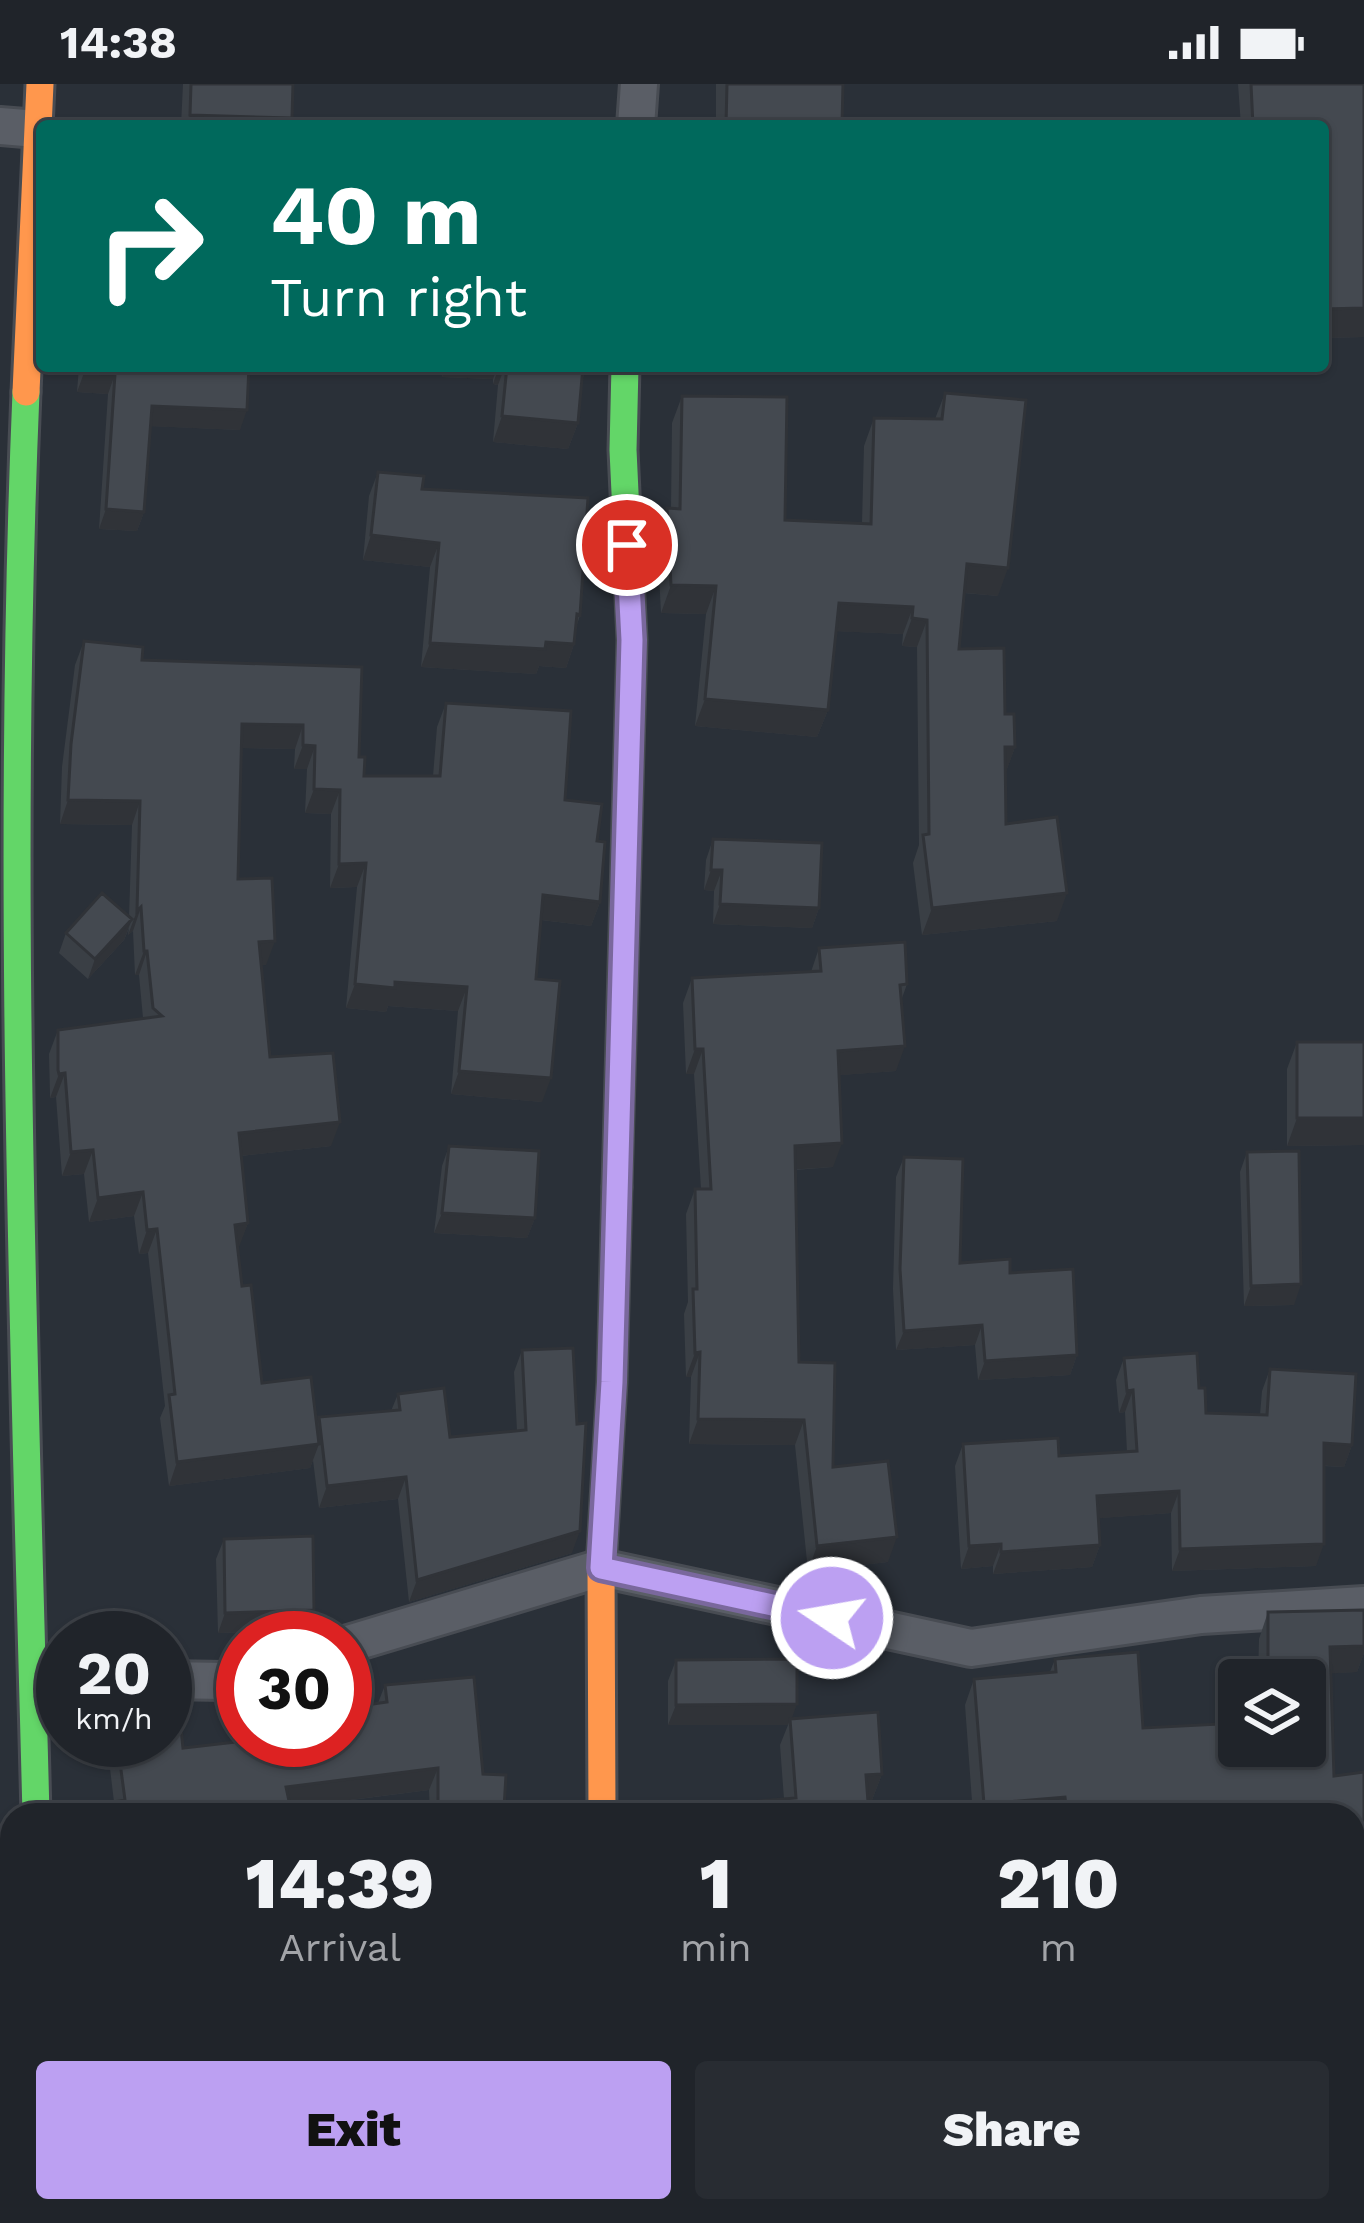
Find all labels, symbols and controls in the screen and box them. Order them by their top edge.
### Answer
text: 14:38 [60,16,177,69]
text: 40 m [270,166,481,264]
icon: right [72,168,228,324]
text: Turn right [270,266,527,329]
pin [576,494,678,596]
icon: arrive [594,512,660,578]
position arrow [769,1555,895,1681]
speed limit sign: 30 [216,1611,372,1767]
text: 20 [77,1638,151,1709]
map controls [1218,1659,1326,1767]
button: layers [1218,1659,1326,1767]
text: km/h [75,1701,153,1736]
text: 14:39 [246,1841,434,1925]
text: 1 [700,1841,732,1925]
text: 210 [997,1841,1119,1925]
text: Arrival [279,1925,401,1970]
text: min [680,1925,752,1970]
text: m [1040,1925,1077,1970]
button: Exit [36,2061,671,2199]
button: Share [695,2061,1329,2199]

